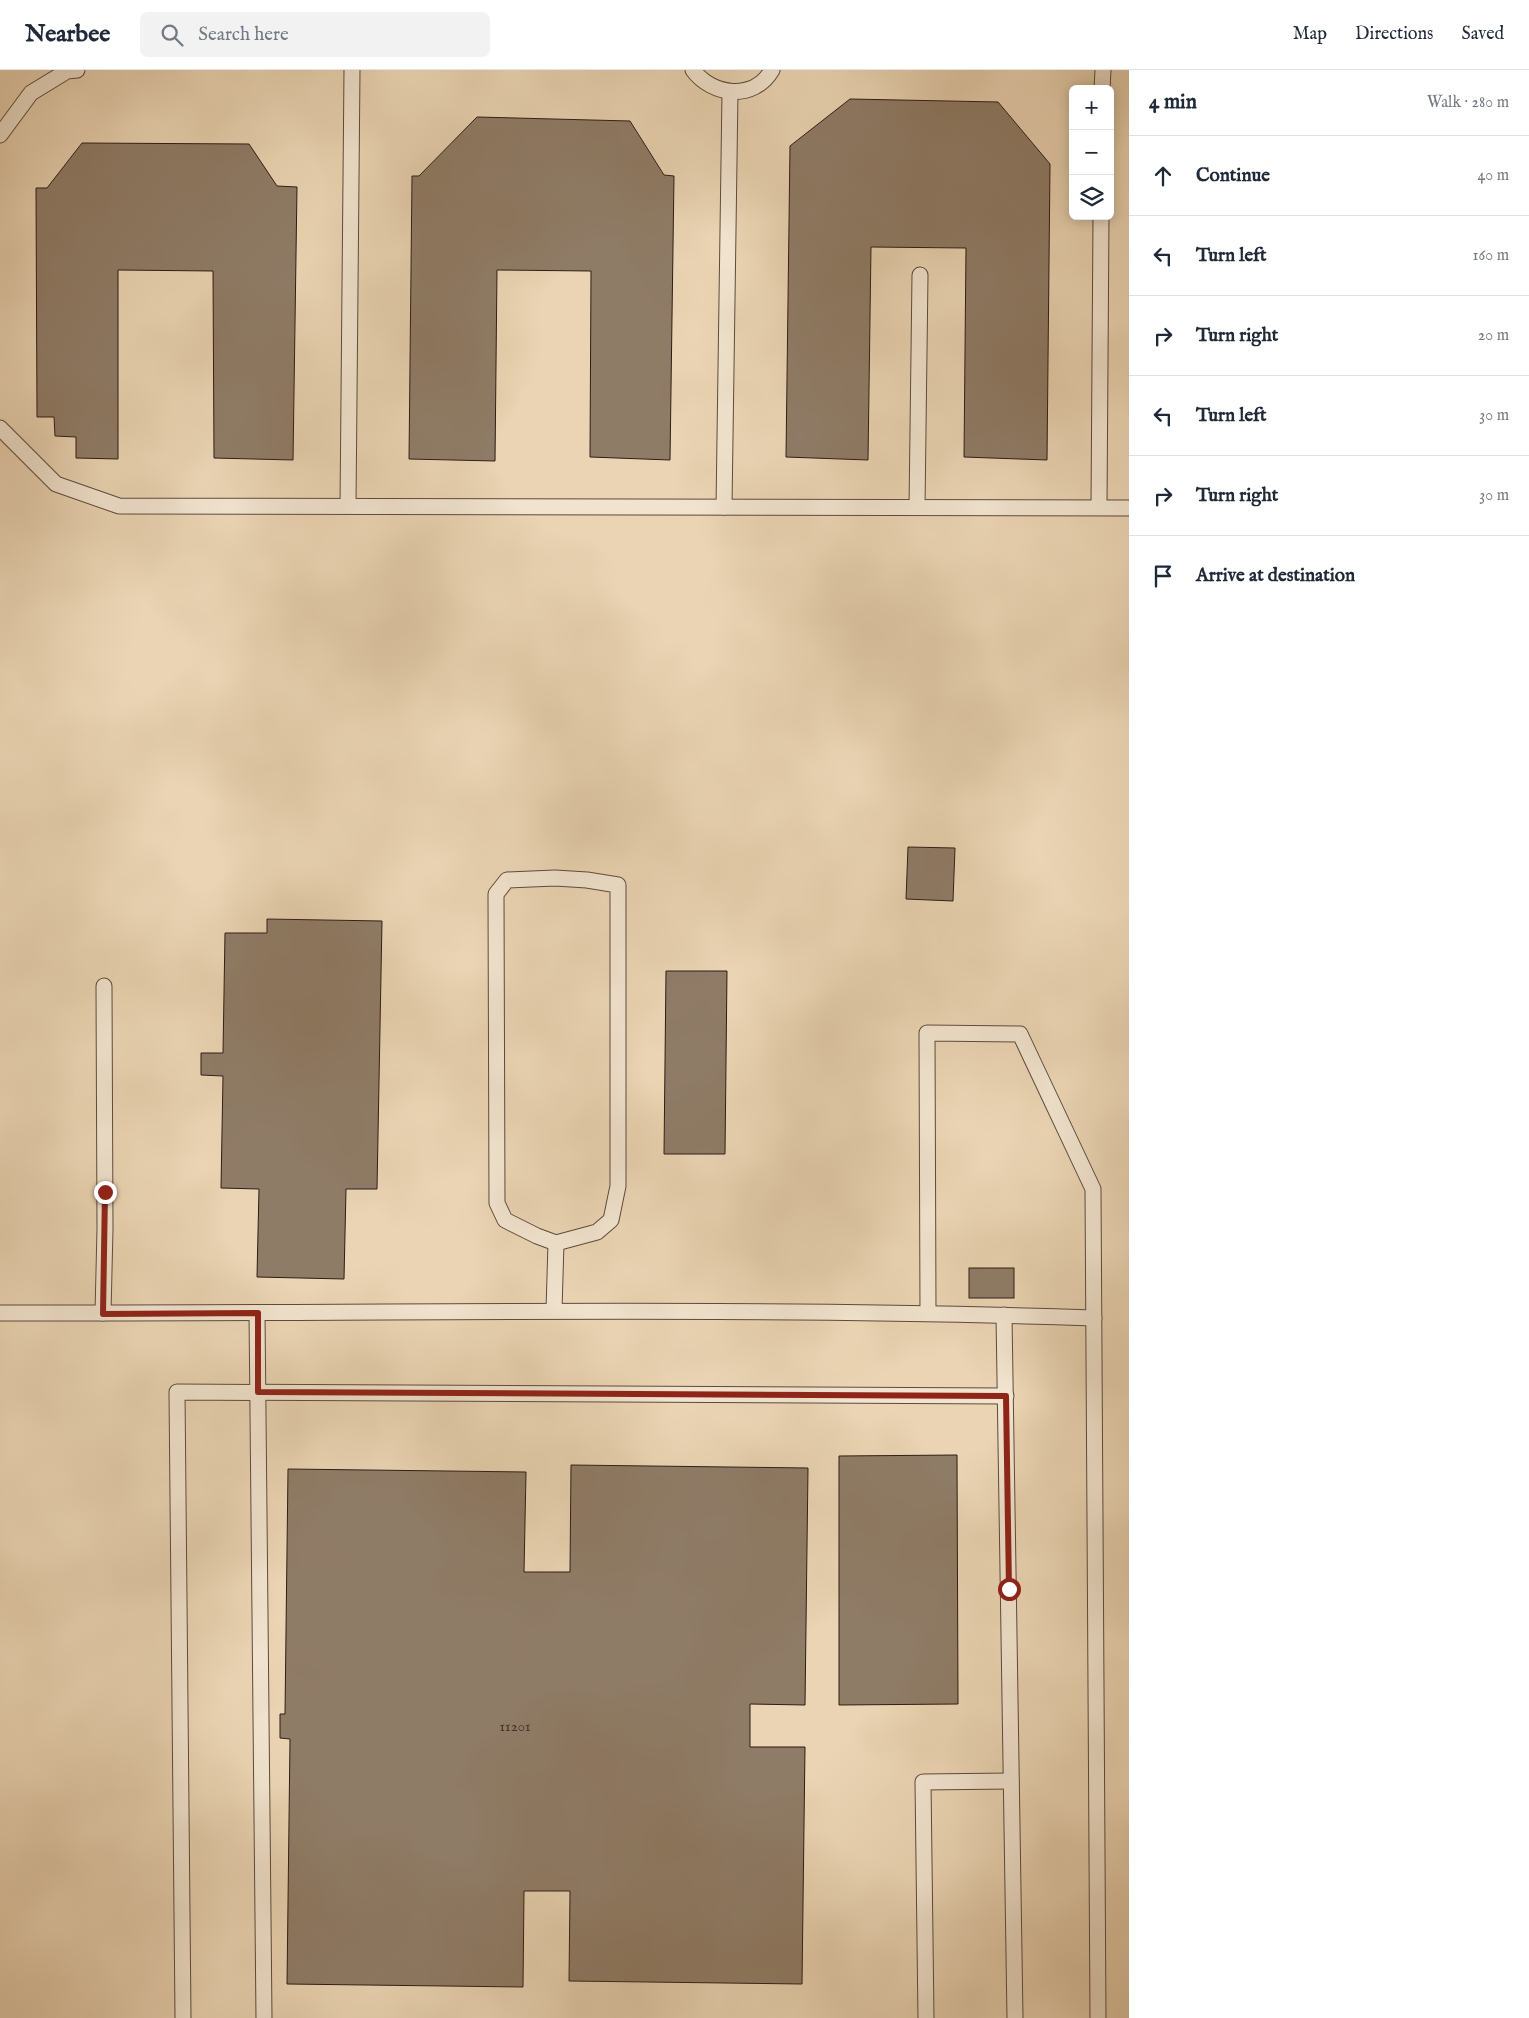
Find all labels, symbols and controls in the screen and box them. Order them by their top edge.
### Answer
search box [140,12,490,57]
text: Nearbee [25,19,110,50]
icon: search [158,21,186,49]
text: Search here [198,23,289,47]
text: Map [1293,23,1327,46]
text: Directions [1355,23,1433,46]
text: Saved [1461,23,1504,46]
map controls [1069,85,1114,220]
button: + [1069,85,1114,130]
text: 4 min [1149,89,1197,116]
text: Walk · 280 m [1427,93,1509,113]
button: − [1069,130,1114,175]
icon: ahead [1149,162,1177,190]
text: Continue [1196,164,1270,188]
text: 40 m [1477,166,1509,186]
button: layers [1069,175,1114,220]
icon: left [1149,242,1177,270]
text: Turn left [1196,244,1267,268]
text: 160 m [1473,246,1509,266]
icon: right [1149,322,1177,350]
text: Turn right [1196,324,1278,348]
text: 20 m [1478,326,1509,346]
icon: left [1149,402,1177,430]
text: Turn left [1196,404,1267,428]
text: 30 m [1479,406,1509,426]
icon: right [1149,482,1177,510]
text: Turn right [1196,484,1278,508]
text: 30 m [1479,486,1509,506]
icon: arrive [1149,562,1177,590]
text: Arrive at destination [1196,564,1355,588]
route end [94,1181,117,1204]
route start [998,1578,1021,1601]
house number: 11201 [499,1717,531,1736]

